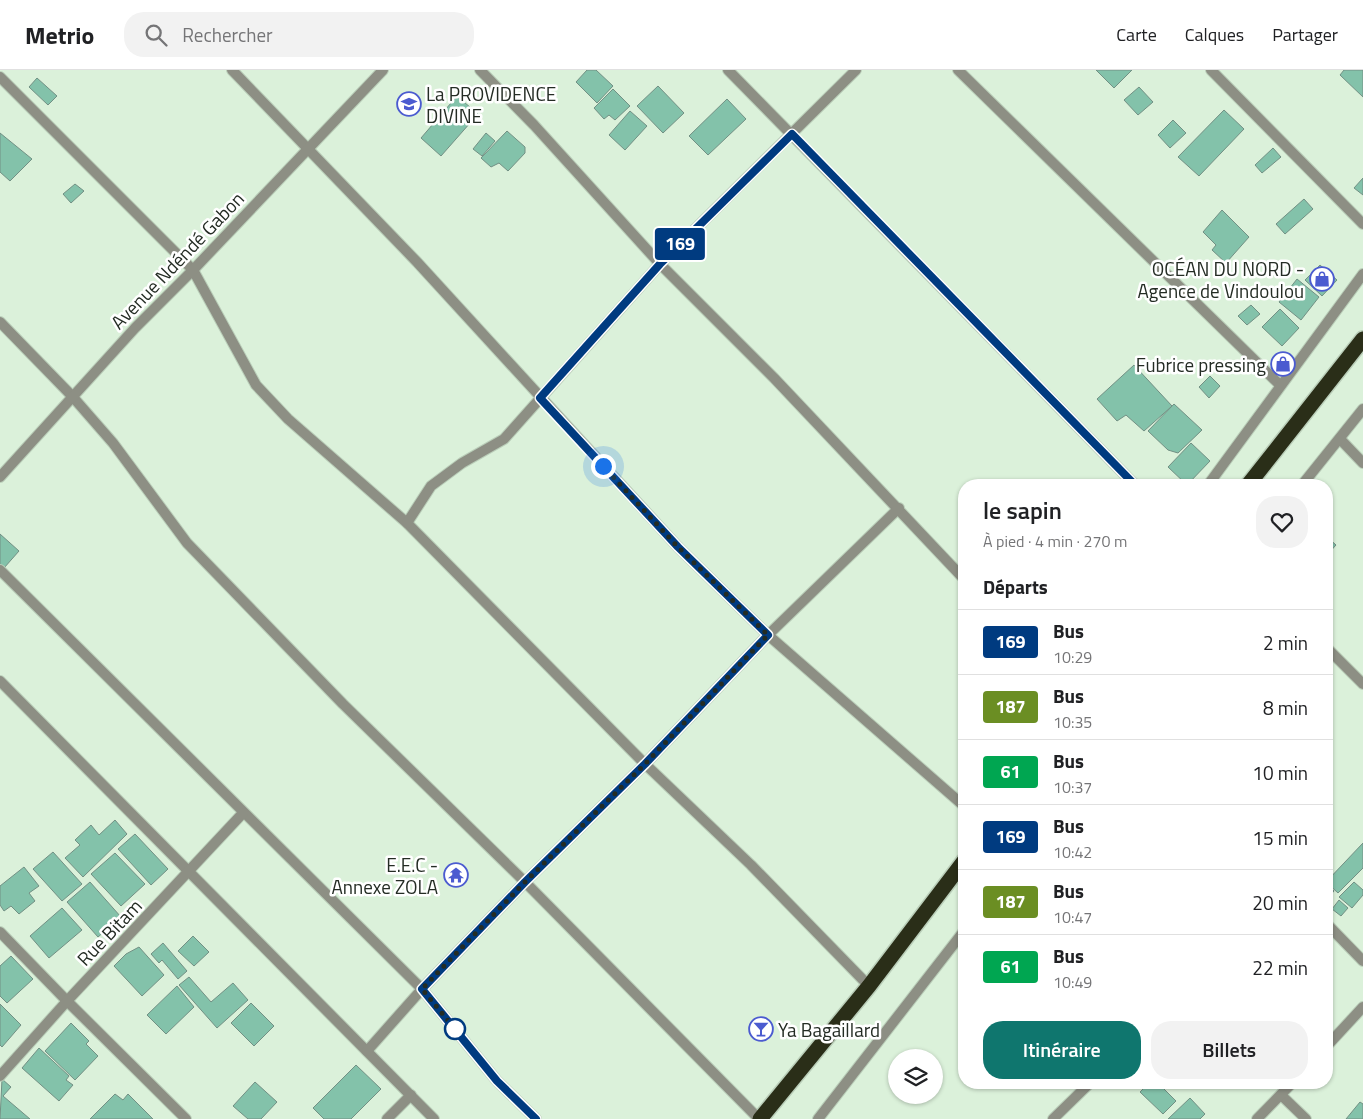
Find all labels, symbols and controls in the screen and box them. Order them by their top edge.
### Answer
search box [124,12,474,57]
text: Metrio [25,17,94,53]
text: Rechercher [182,20,273,49]
icon: search [142,21,170,49]
text: Carte [1116,21,1157,48]
text: Calques [1185,21,1244,48]
text: Partager [1272,21,1338,48]
place label: La PROVIDENCE DIVINE [426,79,556,130]
school or university icon: La PROVIDENCE DIVINE [396,91,422,117]
street label: Avenue Ndéndé Gabon [104,185,250,335]
line badge: 169 [651,228,709,260]
text: 169 [665,230,695,257]
place label: OCÉAN DU NORD - Agence de Vindoulou [1137,254,1304,305]
shop icon: OCÉAN DU NORD - Agence de Vindoulou [1309,266,1335,292]
place label: Fubrice pressing [1136,350,1266,379]
shop icon: Fubrice pressing [1270,351,1296,377]
your location [591,454,616,479]
text: le sapin [983,492,1062,528]
button: heart [1256,496,1308,548]
text: À pied · 4 min · 270 m [983,529,1127,553]
text: Départs [983,572,1048,601]
text: Bus [1053,616,1084,645]
text: 169 [995,628,1026,655]
text: 2 min [1263,628,1308,657]
text: 10:29 [1053,645,1092,669]
text: Bus [1053,681,1084,710]
text: 187 [995,693,1026,720]
text: 8 min [1263,693,1308,722]
text: 10:35 [1053,710,1092,734]
text: Bus [1053,746,1084,775]
text: 61 [1000,758,1021,785]
text: 10 min [1252,758,1308,787]
text: 10:37 [1053,775,1092,799]
text: Bus [1053,811,1084,840]
text: 169 [995,823,1026,850]
text: 15 min [1252,823,1308,852]
text: 10:42 [1053,840,1092,864]
place label: E.E.C - Annexe ZOLA [332,850,438,901]
temple icon: E.E.C - Annexe ZOLA [443,862,469,888]
text: Bus [1053,876,1084,905]
text: 187 [995,888,1026,915]
text: 20 min [1252,888,1308,917]
street label: Rue Bitam [70,892,148,972]
text: 10:47 [1053,905,1092,929]
text: Bus [1053,941,1084,970]
text: 61 [1000,953,1021,980]
text: 22 min [1252,953,1308,982]
text: 10:49 [1053,970,1092,994]
place label: Ya Bagaillard [778,1015,880,1044]
bar icon: Ya Bagaillard [748,1016,774,1042]
unlabelled marker [444,1018,466,1040]
button: Itinéraire [983,1021,1141,1079]
button: Billets [1151,1021,1308,1079]
map controls [888,1049,943,1104]
button: layers [888,1049,943,1104]

